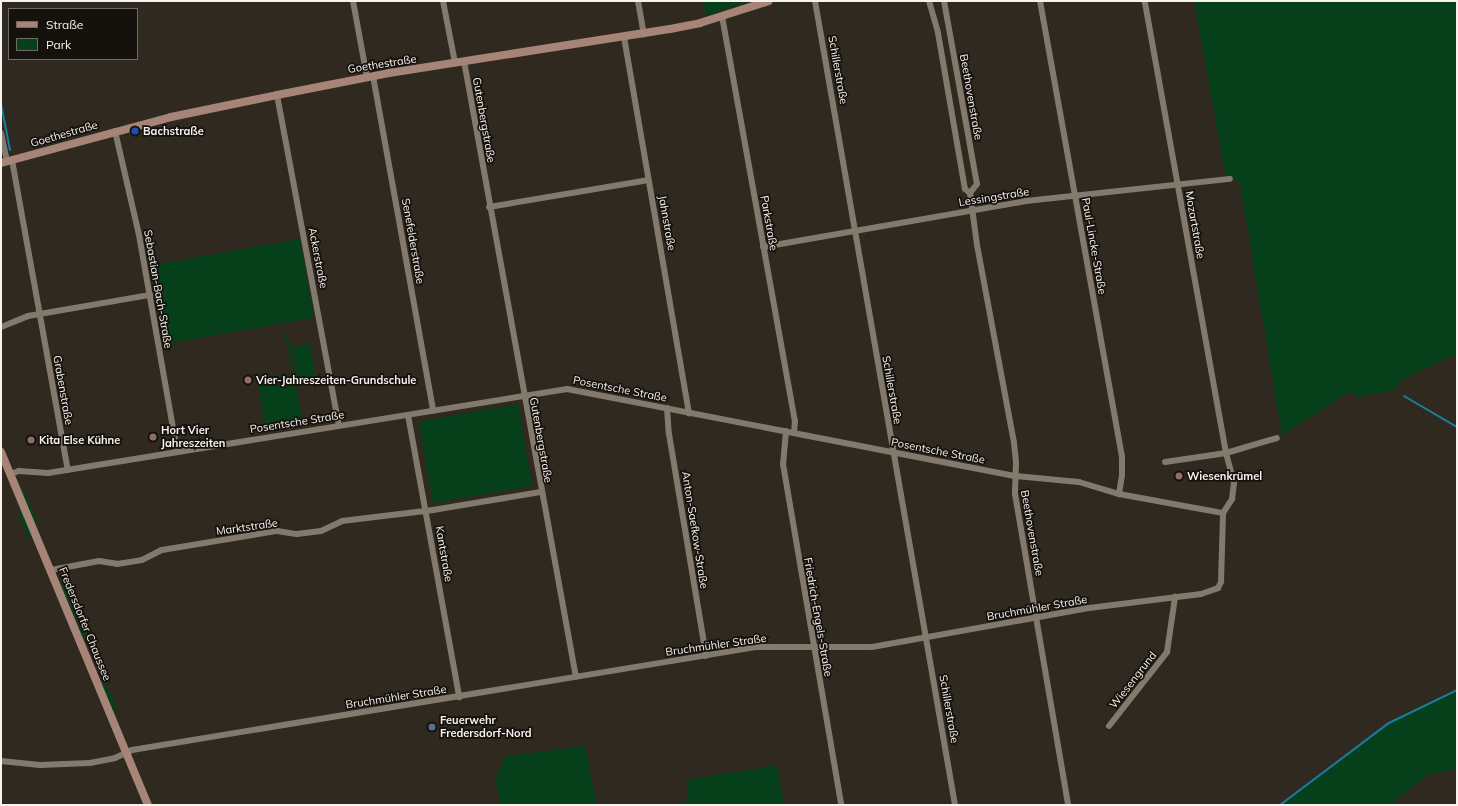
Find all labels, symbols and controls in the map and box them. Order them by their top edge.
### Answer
legend [8,8,138,60]
text: Straße [46,17,83,32]
street label: Schillerstraße [825,35,851,105]
text: Park [46,37,71,52]
street label: Goethestraße [347,52,417,76]
street label: Beethovenstraße [957,53,985,141]
street label: Gutenbergstraße [470,76,498,164]
street label: Goethestraße [29,118,99,150]
place label: Bachstraße [143,124,204,138]
marker: Bachstraße [130,126,140,136]
street label: Lessingstraße [958,185,1030,209]
street label: Mozartstraße [1183,190,1207,260]
street label: Jahnstraße [656,194,678,252]
street label: Parkstraße [758,194,780,252]
street label: Senefelderstraße [399,197,427,285]
street label: Paul-Lincke-Straße [1079,197,1109,295]
street label: Ackerstraße [306,226,330,290]
street label: Sebastian-Bach-Straße [141,229,175,349]
street label: Grabenstraße [50,354,76,426]
street label: Schillerstraße [879,355,905,425]
place label: Vier-Jahreszeiten-Grundschule [256,373,416,387]
street label: Posentsche Straße [572,373,668,405]
marker: Vier-Jahreszeiten-Grundschule [243,375,253,385]
street label: Gutenbergstraße [527,396,555,484]
street label: Posentsche Straße [249,408,345,436]
place label: Hort Vier Jahreszeiten [161,424,226,450]
marker: Hort Vier Jahreszeiten [148,432,158,442]
place label: Kita Else Kühne [39,433,120,447]
marker: Kita Else Kühne [26,435,36,445]
street label: Posentsche Straße [890,435,986,467]
place label: Wiesenkrümel [1187,469,1262,483]
street label: Anton-Saefkow-Straße [679,470,711,590]
marker: Wiesenkrümel [1174,471,1184,481]
street label: Beethovenstraße [1018,489,1046,577]
street label: Marktstraße [215,516,279,538]
street label: Kantstraße [433,525,455,583]
street label: Friedrich-Engels-Straße [801,556,835,678]
street label: Fredersdorfer Chaussee [56,565,114,683]
street label: Bruchmühler Straße [986,593,1088,623]
street label: Bruchmühler Straße [665,631,767,659]
street label: Wiesengrund [1107,649,1159,711]
street label: Schillerstraße [936,674,962,744]
street label: Bruchmühler Straße [345,683,447,711]
place label: Feuerwehr Fredersdorf-Nord [440,714,532,740]
marker: Feuerwehr Fredersdorf-Nord [427,722,437,732]

